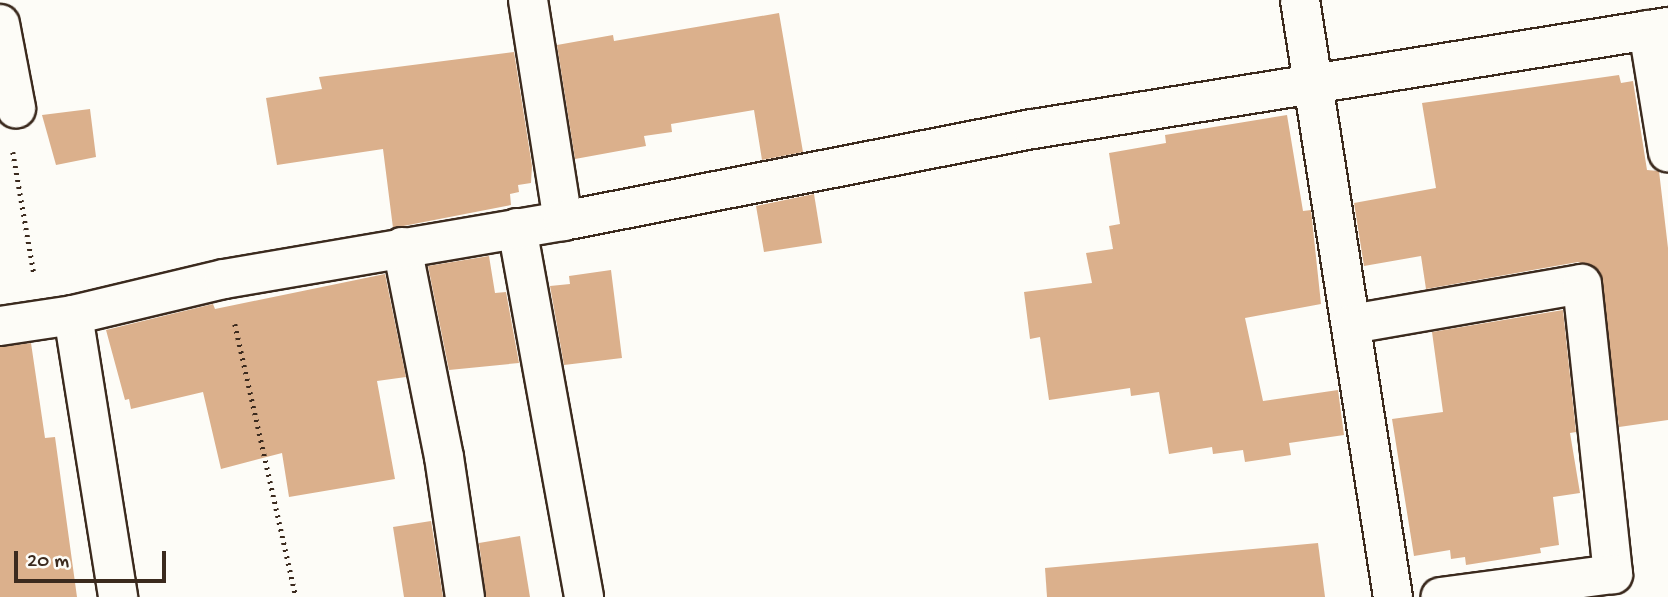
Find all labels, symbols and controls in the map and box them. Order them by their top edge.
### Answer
scale bar [18,538,170,582]
text: 20 m [27,550,69,575]

